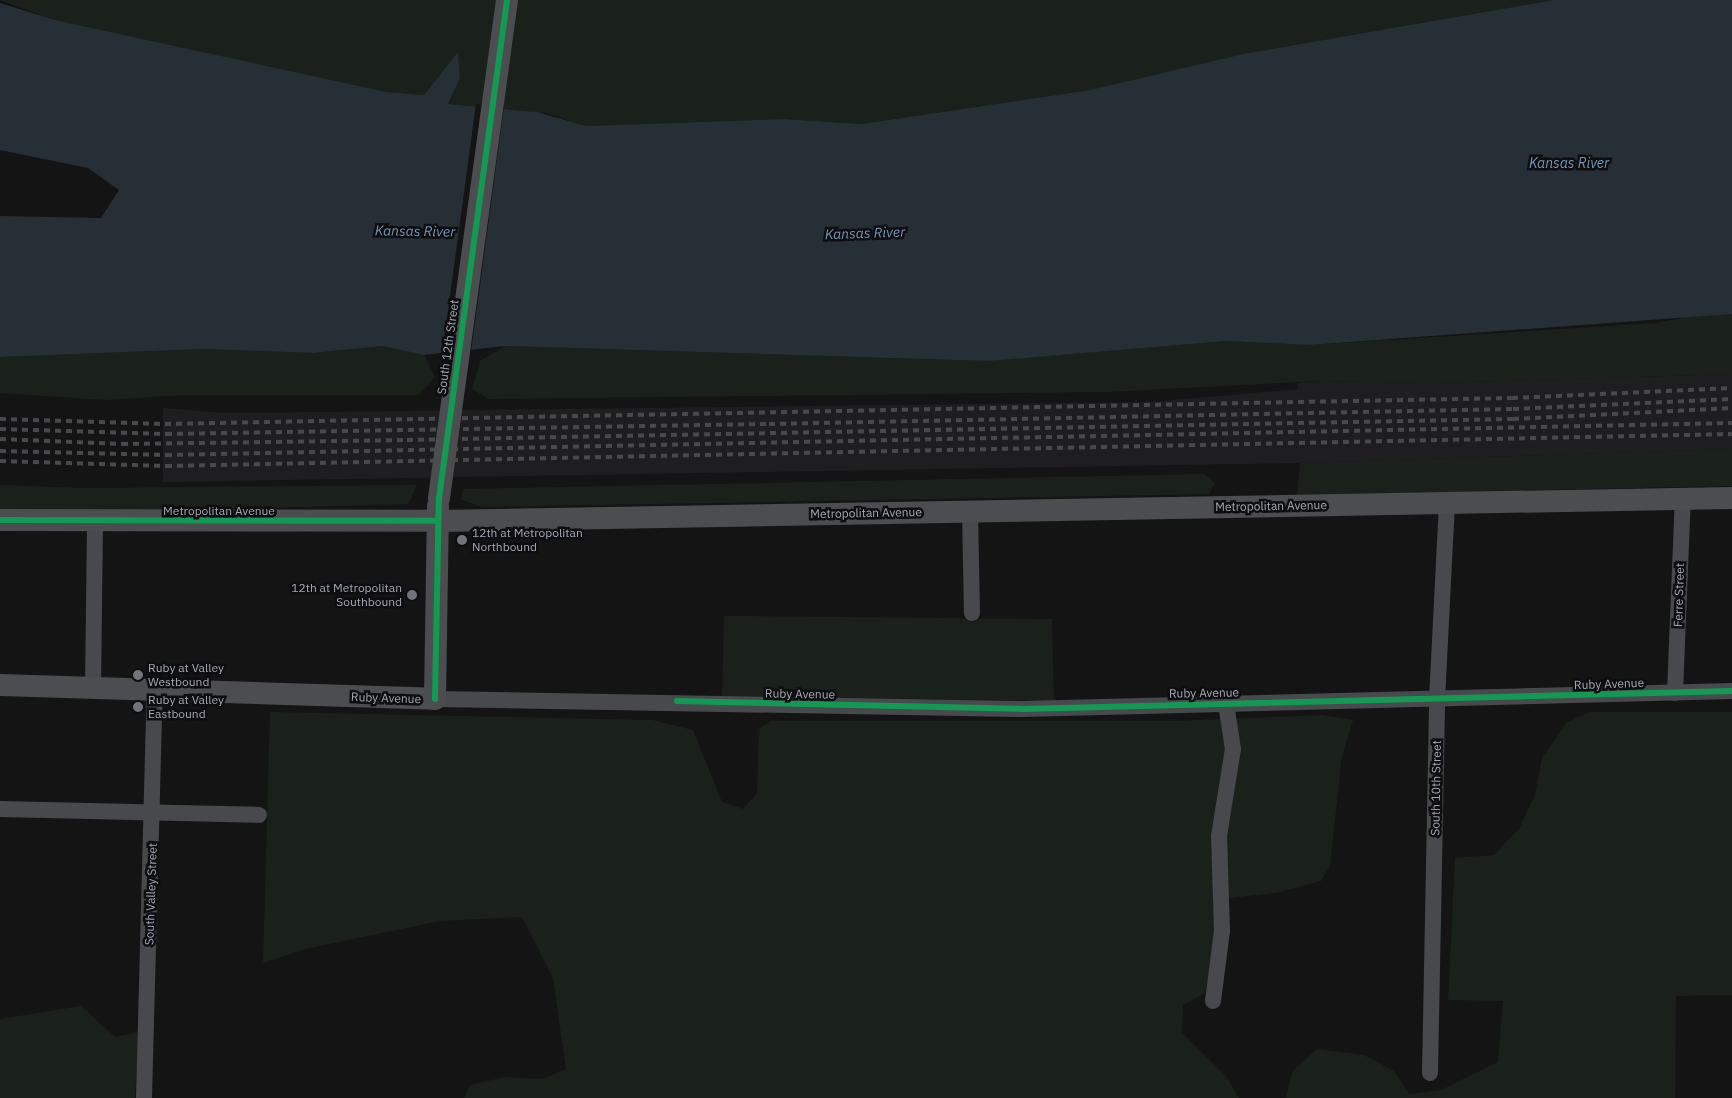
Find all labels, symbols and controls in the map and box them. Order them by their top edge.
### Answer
water label: Kansas River [1529,155,1609,171]
water label: Kansas River [375,222,455,240]
water label: Kansas River [825,223,905,243]
street label: South 12th Street [434,299,462,395]
street label: Metropolitan Avenue [1215,498,1327,514]
street label: Metropolitan Avenue [163,504,275,518]
street label: Metropolitan Avenue [810,505,922,521]
place label: 12th at Metropolitan Northbound [472,526,583,554]
marker: 12th at Metropolitan Northbound [456,534,468,546]
street label: Ferre Street [1671,563,1687,627]
place label: 12th at Metropolitan Southbound [291,581,402,609]
marker: 12th at Metropolitan Southbound [406,589,418,601]
place label: Ruby at Valley Westbound [148,661,224,689]
marker: Ruby at Valley Westbound [132,669,144,681]
street label: Ruby Avenue [1574,676,1644,692]
street label: Ruby Avenue [1169,685,1239,701]
street label: Ruby Avenue [765,686,835,702]
street label: Ruby Avenue [351,690,421,706]
place label: Ruby at Valley Eastbound [148,693,224,721]
marker: Ruby at Valley Eastbound [132,701,144,713]
street label: South 10th Street [1428,740,1444,836]
street label: South Valley Street [142,843,160,945]

